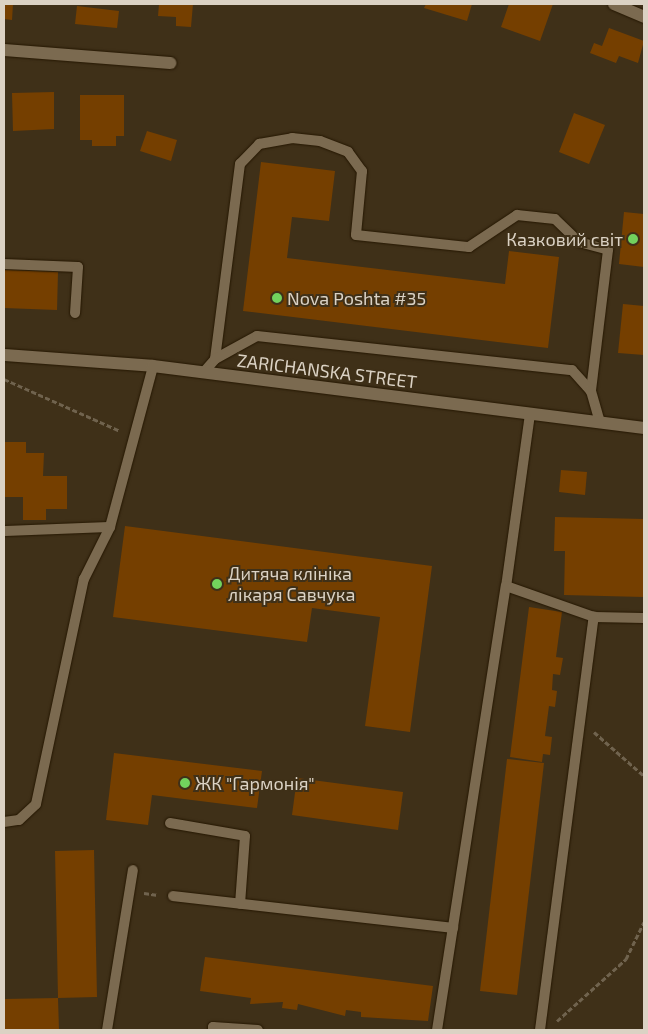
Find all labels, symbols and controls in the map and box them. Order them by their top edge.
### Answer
place label: Казковий світ [506,228,623,250]
marker: Казковий світ [627,233,639,245]
place label: Nova Poshta #35 [287,287,426,309]
marker: Nova Poshta #35 [271,292,283,304]
street label: ZARICHANSKA STREET [236,349,418,393]
place label: Дитяча клініка лікаря Савчука [228,563,355,606]
marker: Дитяча клініка лікаря Савчука [210,577,224,591]
place label: ЖК "Гармонія" [195,772,315,794]
marker: ЖК "Гармонія" [179,777,191,789]

